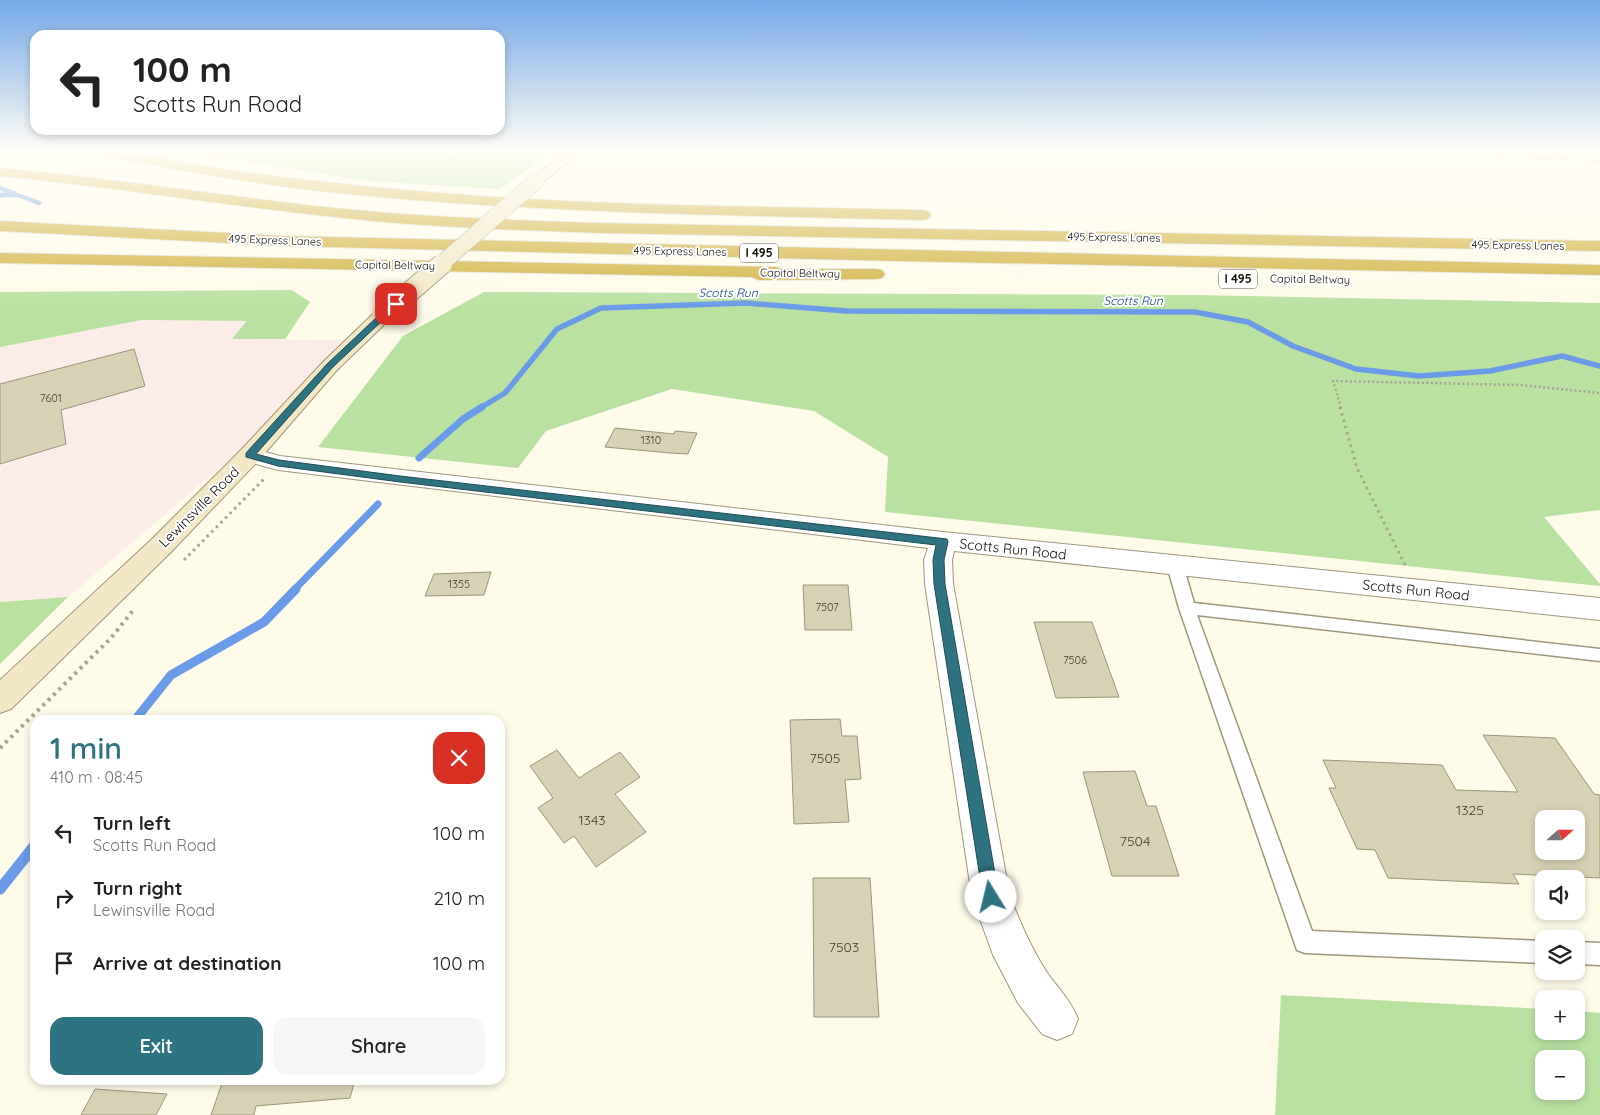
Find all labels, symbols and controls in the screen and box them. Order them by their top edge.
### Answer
text: 100 m [133,47,232,91]
icon: left [50,50,115,115]
text: Scotts Run Road [133,90,302,118]
street label: 495 Express Lanes [1068,229,1160,245]
street label: 495 Express Lanes [228,231,322,249]
street label: 495 Express Lanes [1472,237,1564,253]
street label: 495 Express Lanes [634,243,726,259]
road number: I 495 [740,244,778,262]
street label: Capital Beltway [355,257,435,273]
street label: Capital Beltway [760,265,840,281]
road number: I 495 [1219,270,1257,288]
street label: Capital Beltway [1270,271,1350,287]
pin [375,283,417,325]
water label: Scotts Run [698,285,759,300]
icon: arrive [382,290,410,318]
water label: Scotts Run [1103,293,1164,308]
house number: 7601 [40,391,62,405]
house number: 1310 [641,433,661,447]
street label: Lewinsville Road [155,463,243,551]
street label: Scotts Run Road [959,534,1067,564]
street label: Scotts Run Road [1362,575,1470,605]
house number: 1355 [448,577,470,591]
house number: 7507 [815,600,839,614]
house number: 7506 [1063,653,1087,667]
text: 1 min [50,729,122,767]
button: close [433,732,485,784]
house number: 7505 [810,749,840,767]
text: 410 m · 08:45 [50,767,143,787]
house number: 1325 [1456,801,1484,819]
north arrow [1535,810,1585,860]
map controls [1535,810,1585,1100]
text: Turn left [93,811,171,835]
house number: 1343 [578,811,606,829]
icon: left [50,819,78,847]
text: 100 m [433,821,485,845]
house number: 7504 [1120,832,1150,850]
text: Scotts Run Road [93,835,216,855]
position arrow [964,870,1016,922]
button: sound [1535,870,1585,920]
text: Turn right [93,876,182,900]
icon: right [50,884,78,912]
text: 210 m [434,886,485,910]
text: Lewinsville Road [93,900,215,920]
button: layers [1535,930,1585,980]
house number: 7503 [829,938,859,956]
icon: arrive [50,949,78,977]
text: Arrive at destination [93,951,282,975]
text: 100 m [433,951,485,975]
button: + [1535,990,1585,1040]
button: Exit [50,1017,263,1075]
button: Share [273,1017,485,1075]
button: − [1535,1050,1585,1100]

